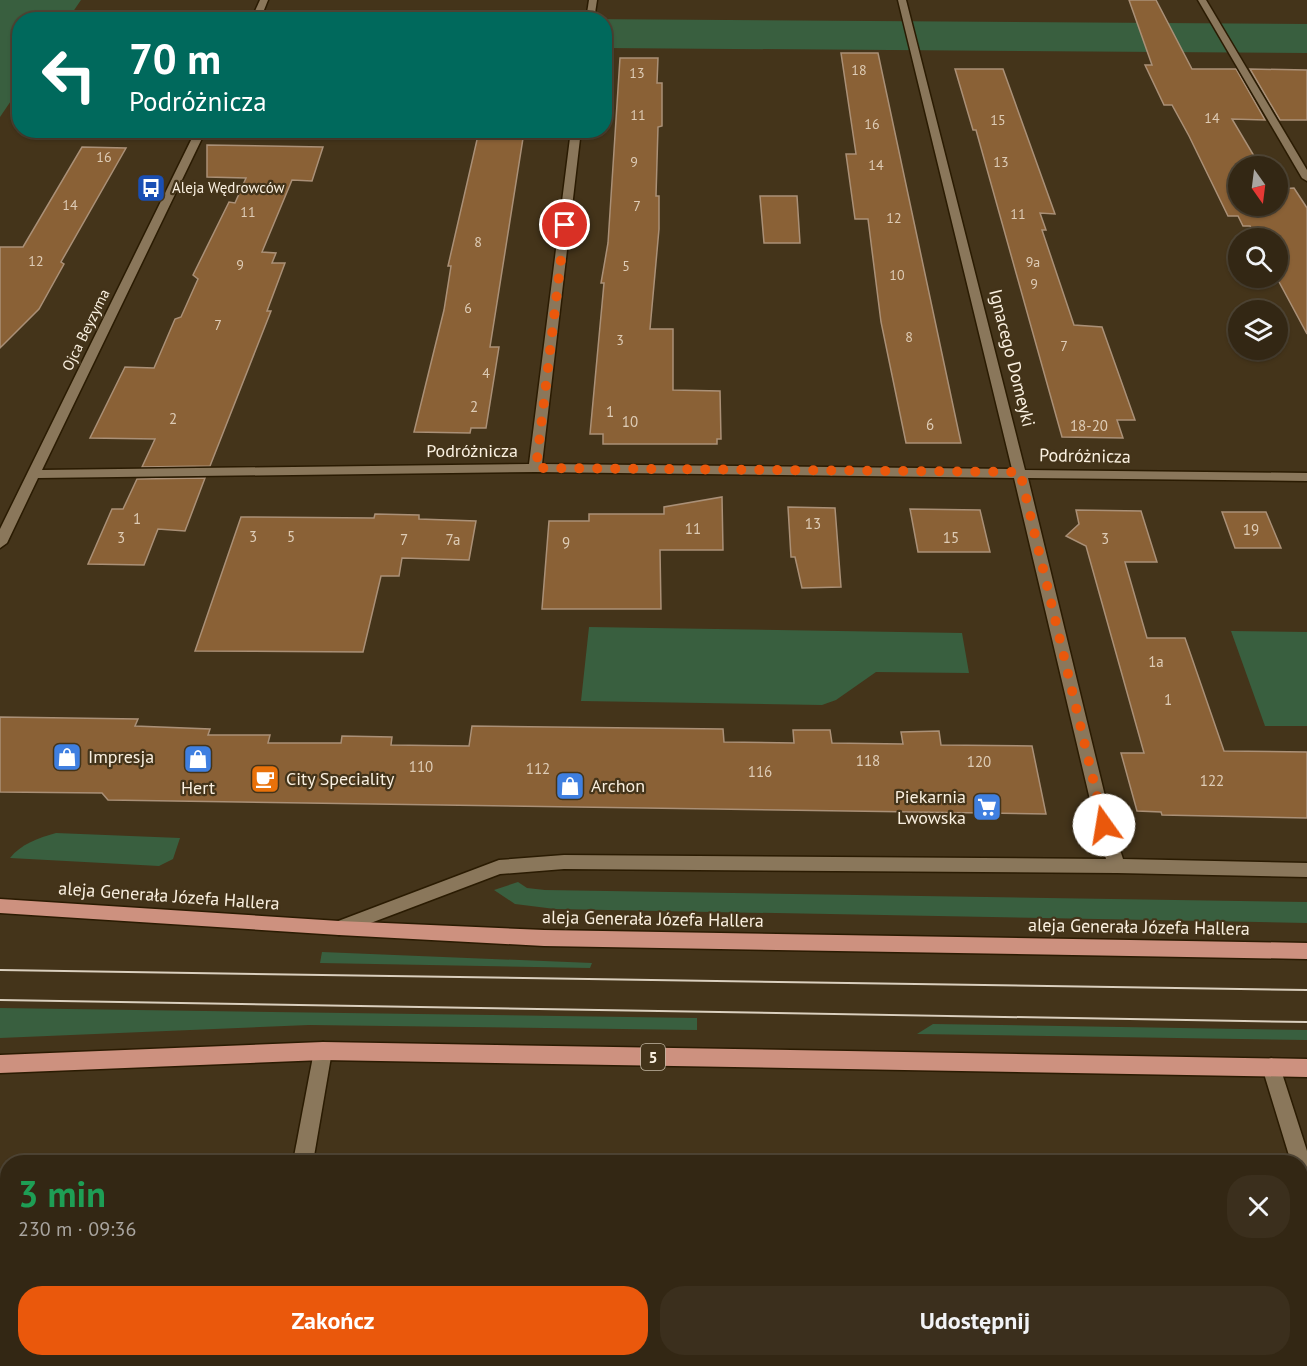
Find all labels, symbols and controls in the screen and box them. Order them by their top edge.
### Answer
text: 70 m [129,31,221,86]
icon: left [30,36,108,114]
house number: 18 [851,61,867,79]
house number: 13 [629,64,645,82]
text: Podróżnicza [129,84,267,118]
house number: 11 [630,106,646,124]
house number: 14 [1204,109,1220,127]
house number: 15 [990,111,1006,129]
house number: 16 [864,115,880,133]
house number: 16 [96,148,112,166]
house number: 9 [630,153,638,171]
house number: 13 [993,153,1009,171]
house number: 14 [868,156,884,174]
north arrow [1228,156,1288,216]
map controls [1228,156,1288,360]
bus stop icon: Aleja Wędrowców [135,172,167,204]
place label: Aleja Wędrowców [172,178,285,197]
house number: 14 [62,196,78,214]
house number: 7 [633,197,641,215]
pin [539,199,590,250]
house number: 11 [240,203,256,221]
house number: 11 [1010,205,1026,223]
icon: arrive [548,208,581,241]
house number: 12 [886,209,902,227]
button: search [1228,228,1288,288]
house number: 8 [474,233,482,251]
house number: 12 [28,252,44,270]
house number: 9a [1026,253,1040,271]
house number: 9 [236,256,244,274]
house number: 5 [622,257,630,275]
house number: 10 [889,266,905,284]
house number: 9 [1030,275,1038,293]
street label: Ojca Beyzyma [58,286,113,374]
street label: Ignacego Domeyki [984,287,1041,429]
house number: 6 [464,299,472,317]
button: layers [1228,300,1288,360]
house number: 7 [214,316,222,334]
house number: 8 [905,328,913,346]
house number: 3 [616,331,624,349]
house number: 7 [1060,337,1068,355]
house number: 4 [482,364,490,382]
house number: 2 [470,397,478,416]
house number: 1 [606,402,614,421]
house number: 2 [169,409,177,428]
house number: 10 [622,412,638,431]
house number: 6 [926,415,934,434]
house number: 18-20 [1070,416,1108,435]
street label: Podróżnicza [426,439,518,462]
street label: Podróżnicza [1039,443,1131,468]
house number: 1 [133,509,141,528]
house number: 13 [805,514,821,533]
house number: 11 [685,519,701,538]
house number: 19 [1243,520,1259,539]
house number: 3 [249,527,257,546]
house number: 5 [287,527,295,546]
house number: 3 [117,528,125,547]
house number: 15 [943,528,959,547]
house number: 3 [1101,529,1109,548]
house number: 7 [400,530,408,549]
house number: 7a [446,530,460,549]
house number: 9 [562,533,570,552]
house number: 1a [1148,652,1164,671]
house number: 1 [1164,690,1172,709]
shop icon: Impresja [51,741,83,773]
shop icon: Hert [182,743,214,775]
place label: Impresja [88,745,154,768]
house number: 118 [856,751,880,770]
house number: 120 [967,752,991,771]
house number: 110 [409,757,433,776]
house number: 112 [526,759,550,778]
house number: 116 [748,762,772,781]
cafe icon: City Speciality [249,763,281,795]
place label: City Speciality [286,767,395,790]
shop icon: Archon [554,770,586,802]
house number: 122 [1200,771,1224,790]
place label: Archon [591,774,645,797]
place label: Hert [181,776,215,799]
place label: Piekarnia Lwowska [895,785,966,829]
supermarket icon: Piekarnia Lwowska [971,791,1003,823]
position arrow [1072,793,1136,857]
street label: aleja Generała Józefa Hallera [58,876,280,915]
street label: aleja Generała Józefa Hallera [542,905,764,932]
street label: aleja Generała Józefa Hallera [1028,913,1250,940]
road number: 5 [641,1044,665,1070]
text: 3 min [18,1170,106,1217]
button: close [1227,1175,1290,1238]
text: 230 m · 09:36 [18,1216,136,1242]
button: Zakończ [18,1286,648,1355]
button: Udostępnij [660,1286,1290,1355]

